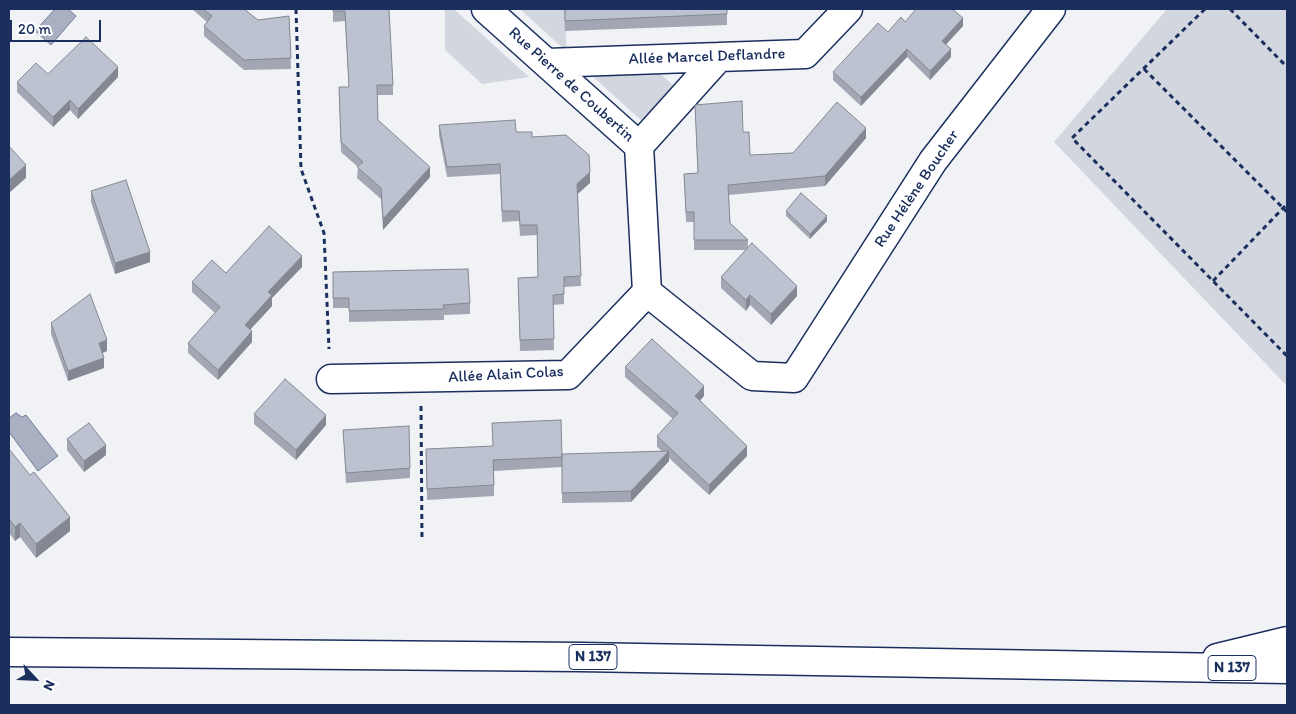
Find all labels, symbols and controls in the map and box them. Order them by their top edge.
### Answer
scale bar [12,10,104,42]
text: 20 m [18,20,51,38]
street label: Rue Pierre de Coubertin [504,23,638,147]
street label: Allée Marcel Deflandre [628,45,786,69]
street label: Rue Hélène Boucher [871,127,963,251]
street label: Allée Alain Colas [448,362,564,388]
road number: N 137 [569,644,617,670]
north arrow [10,654,60,704]
road number: N 137 [1208,656,1256,680]
text: N [39,678,59,693]

